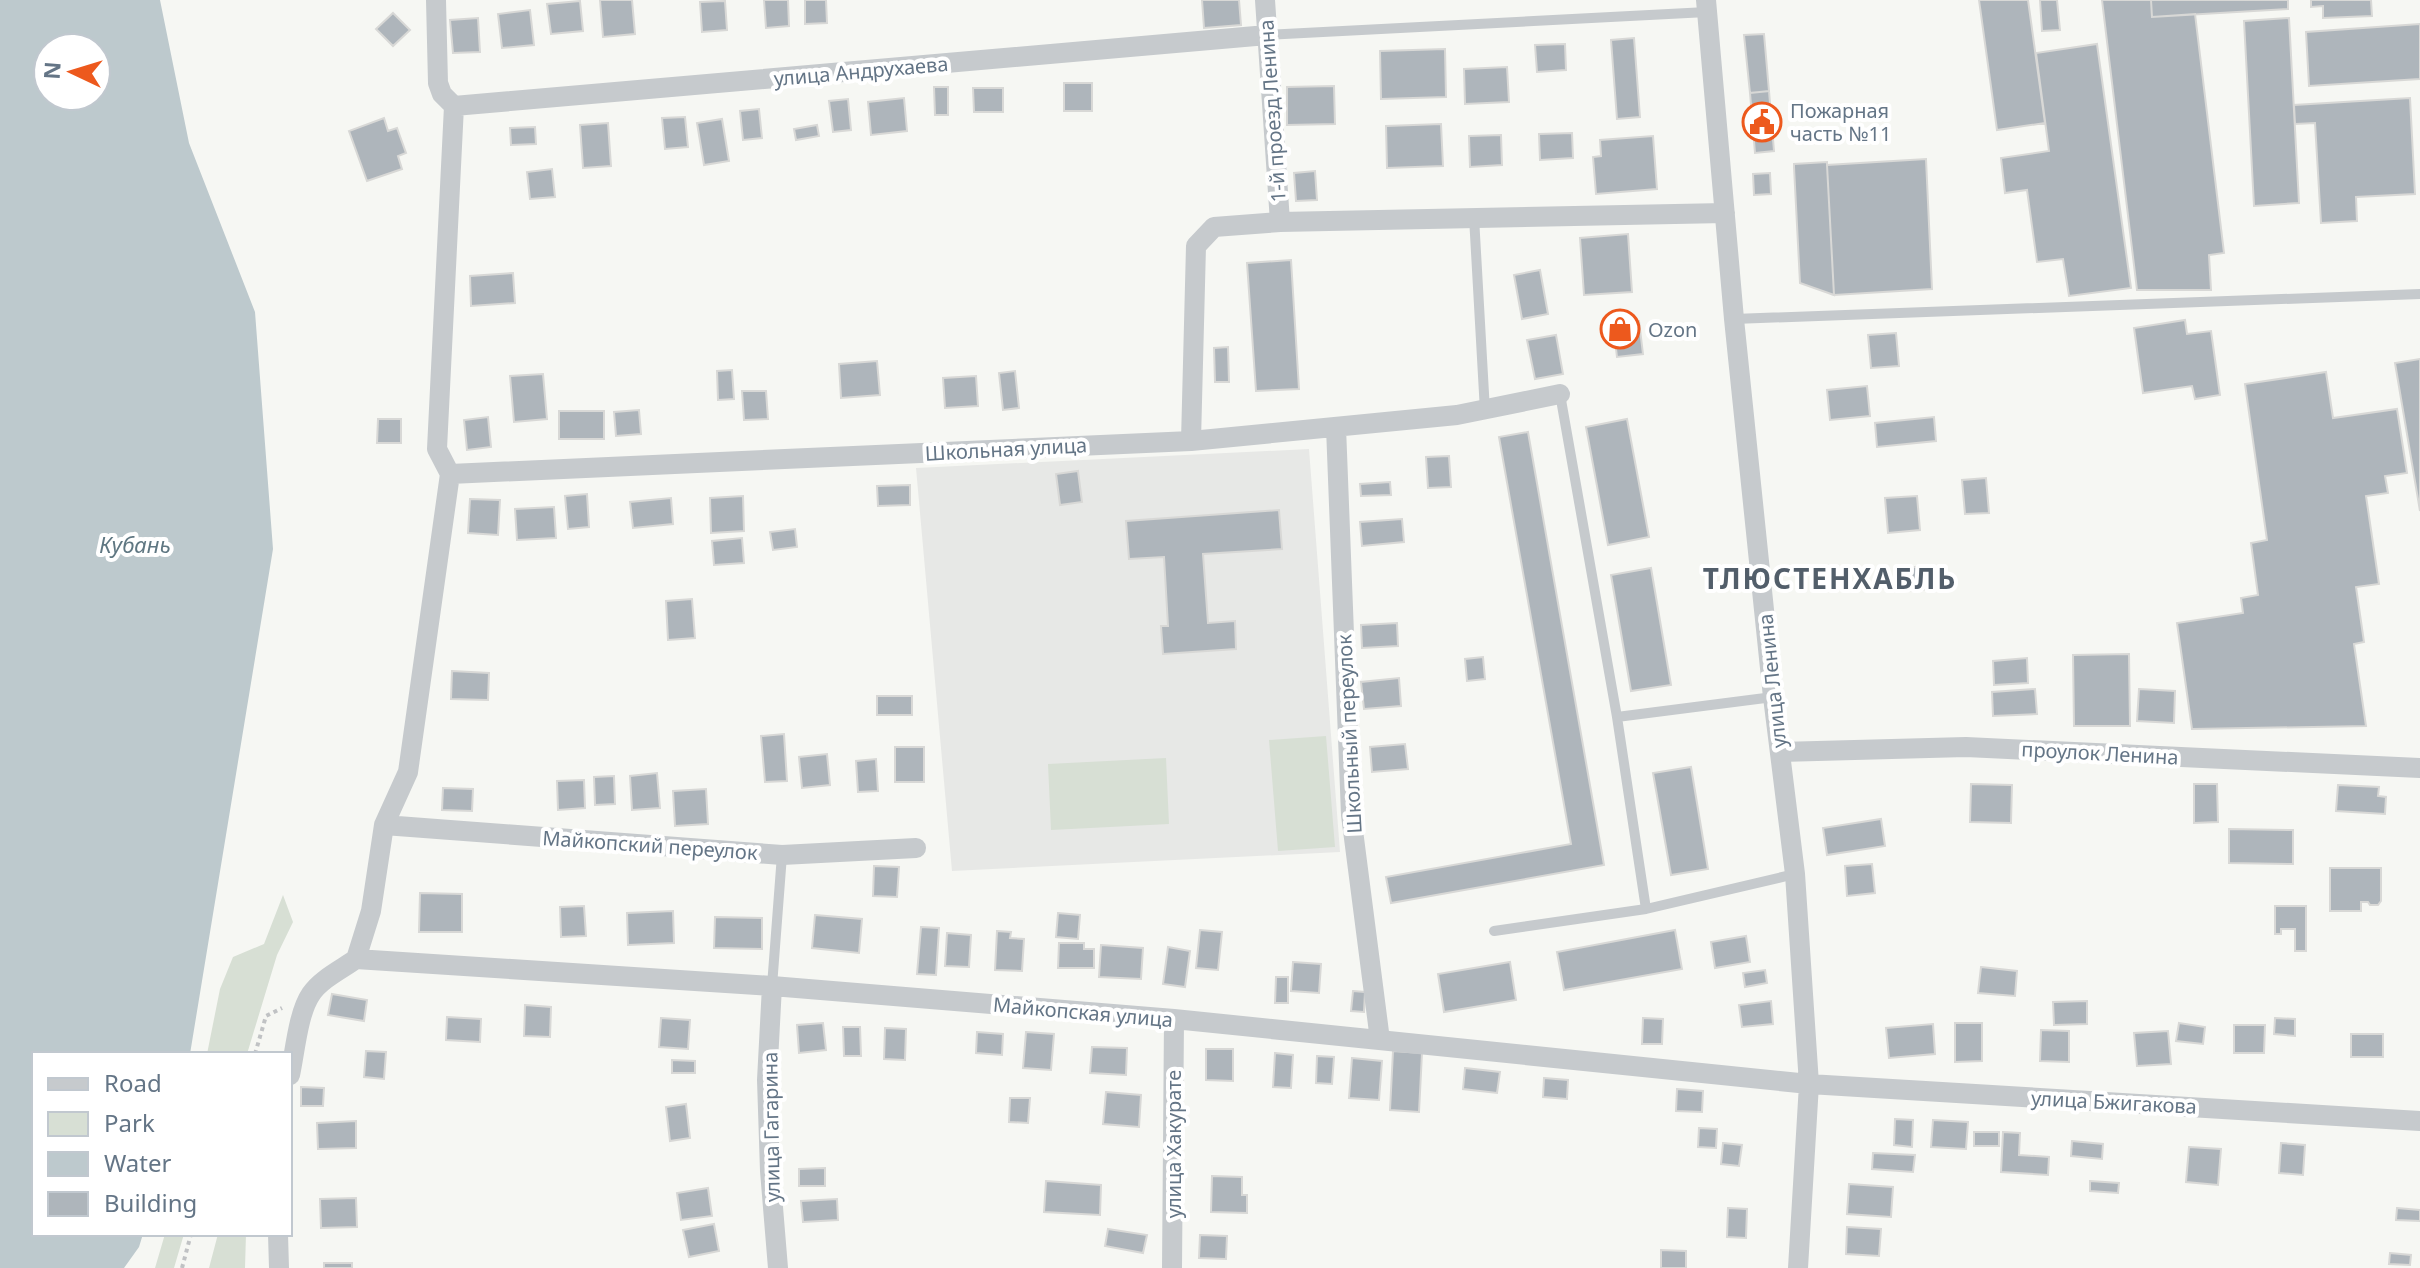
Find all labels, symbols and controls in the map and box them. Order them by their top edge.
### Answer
street label: 1-й проезд Ленина [1252,19,1292,203]
north arrow [32,32,112,112]
street label: улица Андрухаева [773,50,949,92]
text: N [35,61,67,81]
place label: Пожарная часть №11 [1790,97,1891,147]
public building icon: Пожарная часть №11 [1741,101,1783,143]
shop icon: Ozon [1599,308,1641,350]
place label: Ozon [1648,316,1697,343]
street label: Школьная улица [924,431,1088,467]
water label: Кубань [99,529,171,559]
district label: ТЛЮСТЕНХАБЛЬ [1703,559,1957,597]
street label: улица Ленина [1752,612,1792,750]
street label: Школьный переулок [1330,633,1368,834]
street label: проулок Ленина [2021,735,2179,771]
street label: Майкопский переулок [542,824,759,866]
street label: Майкопская улица [992,991,1174,1033]
legend [32,1052,292,1236]
street label: улица Гагарина [756,1052,786,1202]
text: Road [104,1066,162,1099]
street label: улица Хакурате [1160,1070,1187,1218]
street label: улица Бжигакова [2030,1084,2198,1120]
text: Park [104,1106,155,1139]
text: Water [104,1146,172,1179]
text: Building [104,1186,197,1219]

